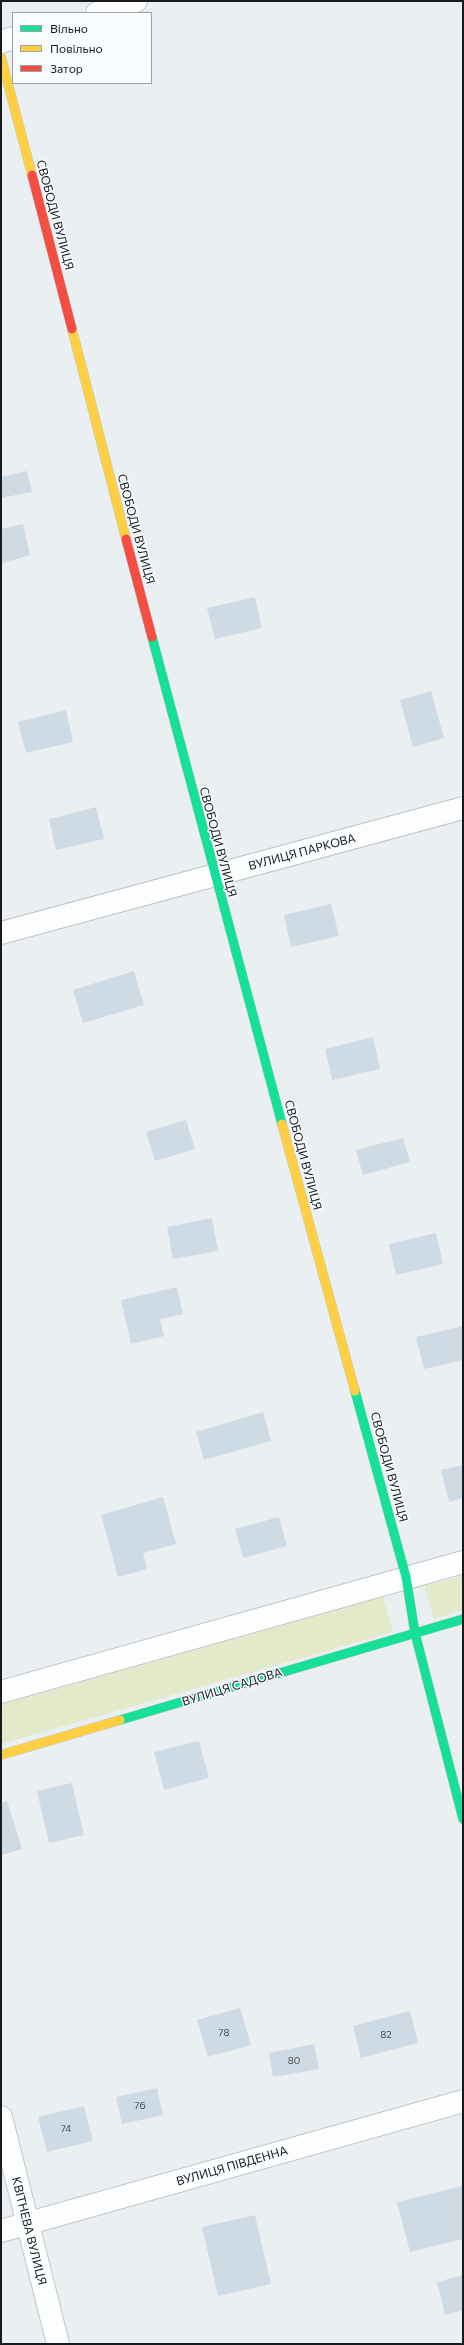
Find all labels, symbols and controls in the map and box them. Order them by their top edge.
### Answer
legend [12,12,152,84]
text: Вільно [50,21,88,35]
text: Повільно [50,41,103,55]
text: Затор [50,61,83,75]
street label: СВОБОДИ ВУЛИЦЯ [33,158,77,272]
street label: СВОБОДИ ВУЛИЦЯ [114,472,158,586]
street label: СВОБОДИ ВУЛИЦЯ [196,785,240,899]
street label: ВУЛИЦЯ ПАРКОВА [247,831,357,873]
street label: СВОБОДИ ВУЛИЦЯ [281,1098,325,1212]
street label: СВОБОДИ ВУЛИЦЯ [367,1410,411,1524]
street label: ВУЛИЦЯ САДОВА [180,1665,284,1709]
house number: 78 [218,2027,230,2039]
house number: 82 [380,2029,392,2041]
house number: 80 [288,2055,300,2067]
house number: 76 [134,2100,146,2112]
house number: 74 [61,2123,71,2135]
street label: ВУЛИЦЯ ПІВДЕННА [175,2143,289,2189]
street label: КВІТНЕВА ВУЛИЦЯ [9,2175,49,2287]

